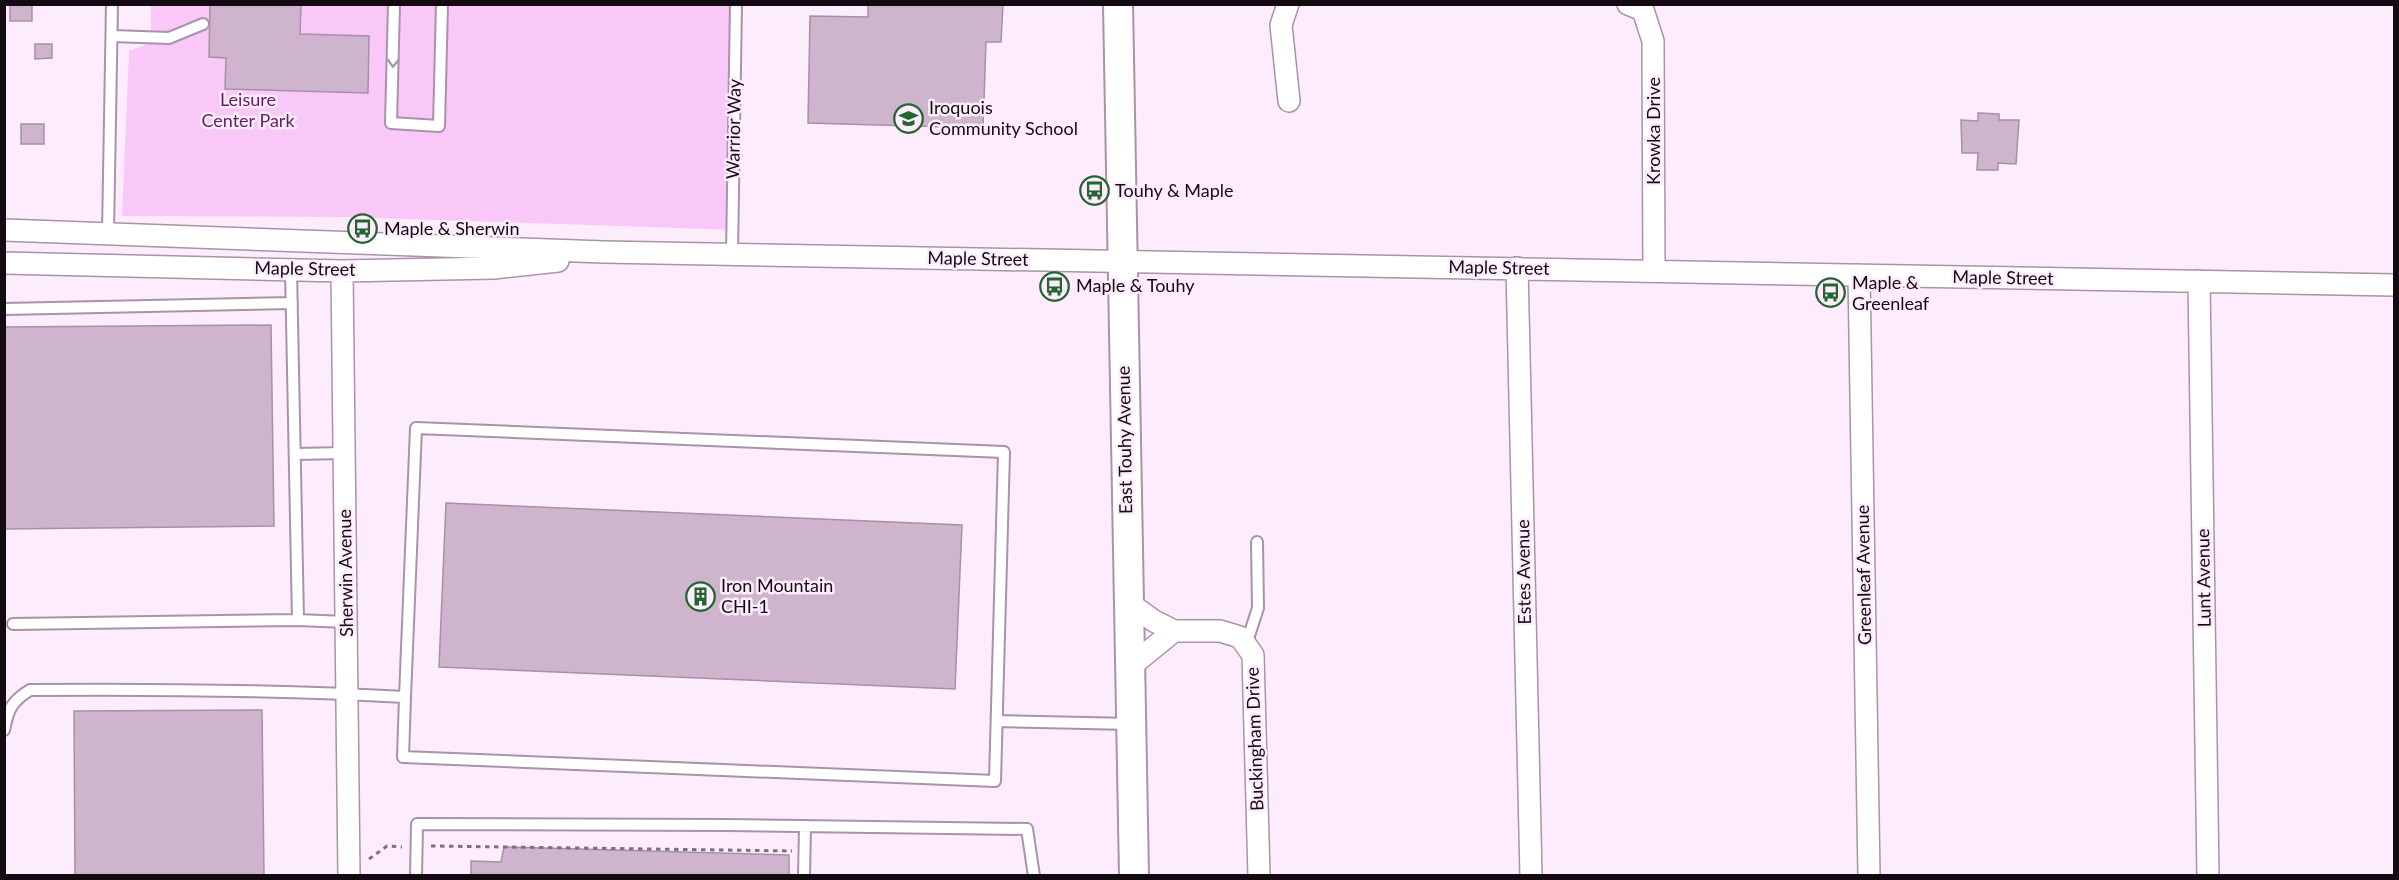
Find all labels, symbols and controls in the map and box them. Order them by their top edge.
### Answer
one-way arrow [386,58,399,67]
street label: Krowka Drive [1642,77,1664,185]
street label: Warrior Way [721,78,745,179]
park label: Leisure Center Park [201,88,295,131]
place label: Iroquois Community School [929,96,1078,139]
school or university icon: Iroquois Community School [892,102,924,134]
bus stop icon: Touhy & Maple [1078,175,1110,207]
place label: Touhy & Maple [1115,179,1234,201]
bus stop icon: Maple & Sherwin [347,213,379,245]
place label: Maple & Sherwin [384,217,519,239]
street label: Maple Street [927,246,1029,270]
street label: Maple Street [1448,255,1550,279]
street label: Maple Street [254,256,356,280]
street label: Maple Street [1952,265,2054,289]
bus stop icon: Maple & Touhy [1039,270,1071,302]
place label: Maple & Greenleaf [1852,271,1930,314]
place label: Maple & Touhy [1076,274,1195,296]
bus stop icon: Maple & Greenleaf [1815,277,1847,309]
street label: East Touhy Avenue [1112,366,1136,514]
street label: Greenleaf Avenue [1851,505,1875,645]
street label: Sherwin Avenue [333,509,357,637]
street label: Estes Avenue [1511,519,1535,625]
street label: Lunt Avenue [2191,528,2215,628]
place label: Iron Mountain CHI-1 [721,574,833,617]
building icon: Iron Mountain CHI-1 [684,580,716,612]
street label: Buckingham Drive [1240,667,1268,812]

